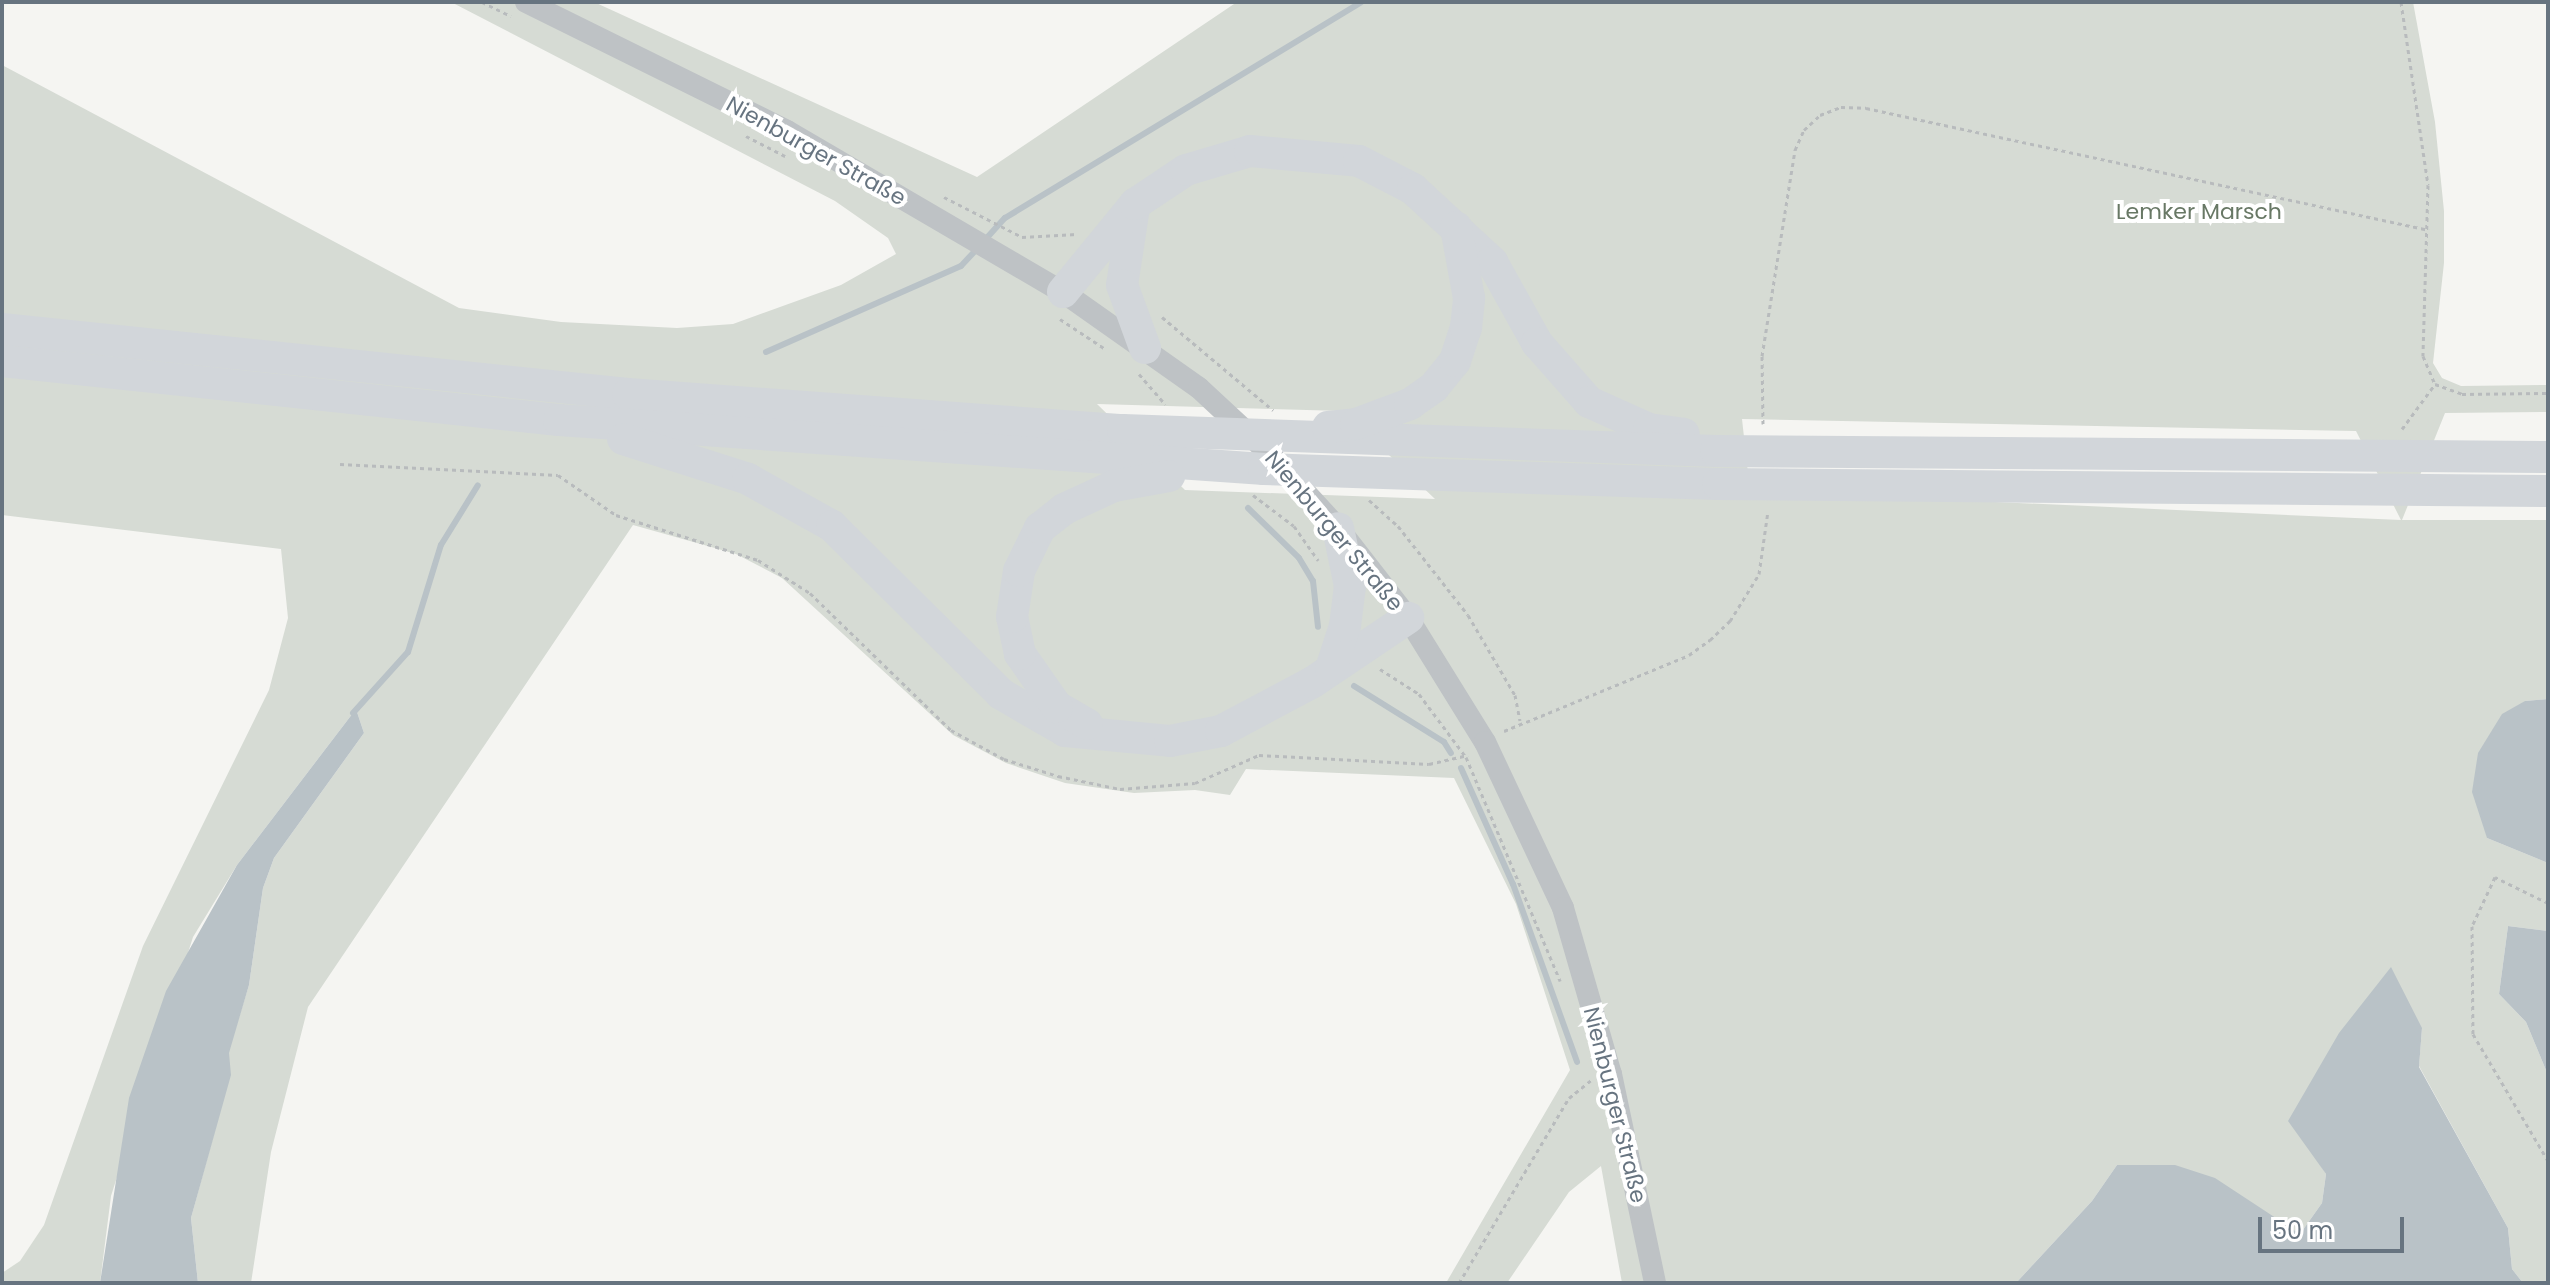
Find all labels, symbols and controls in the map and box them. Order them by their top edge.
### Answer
street label: Nienburger Straße [722,91,910,211]
park label: Lemker Marsch [2116,199,2282,225]
street label: Nienburger Straße [1259,446,1409,616]
street label: Nienburger Straße [1578,1004,1652,1206]
scale bar [2262,1201,2408,1251]
text: 50 m [2272,1214,2333,1247]

